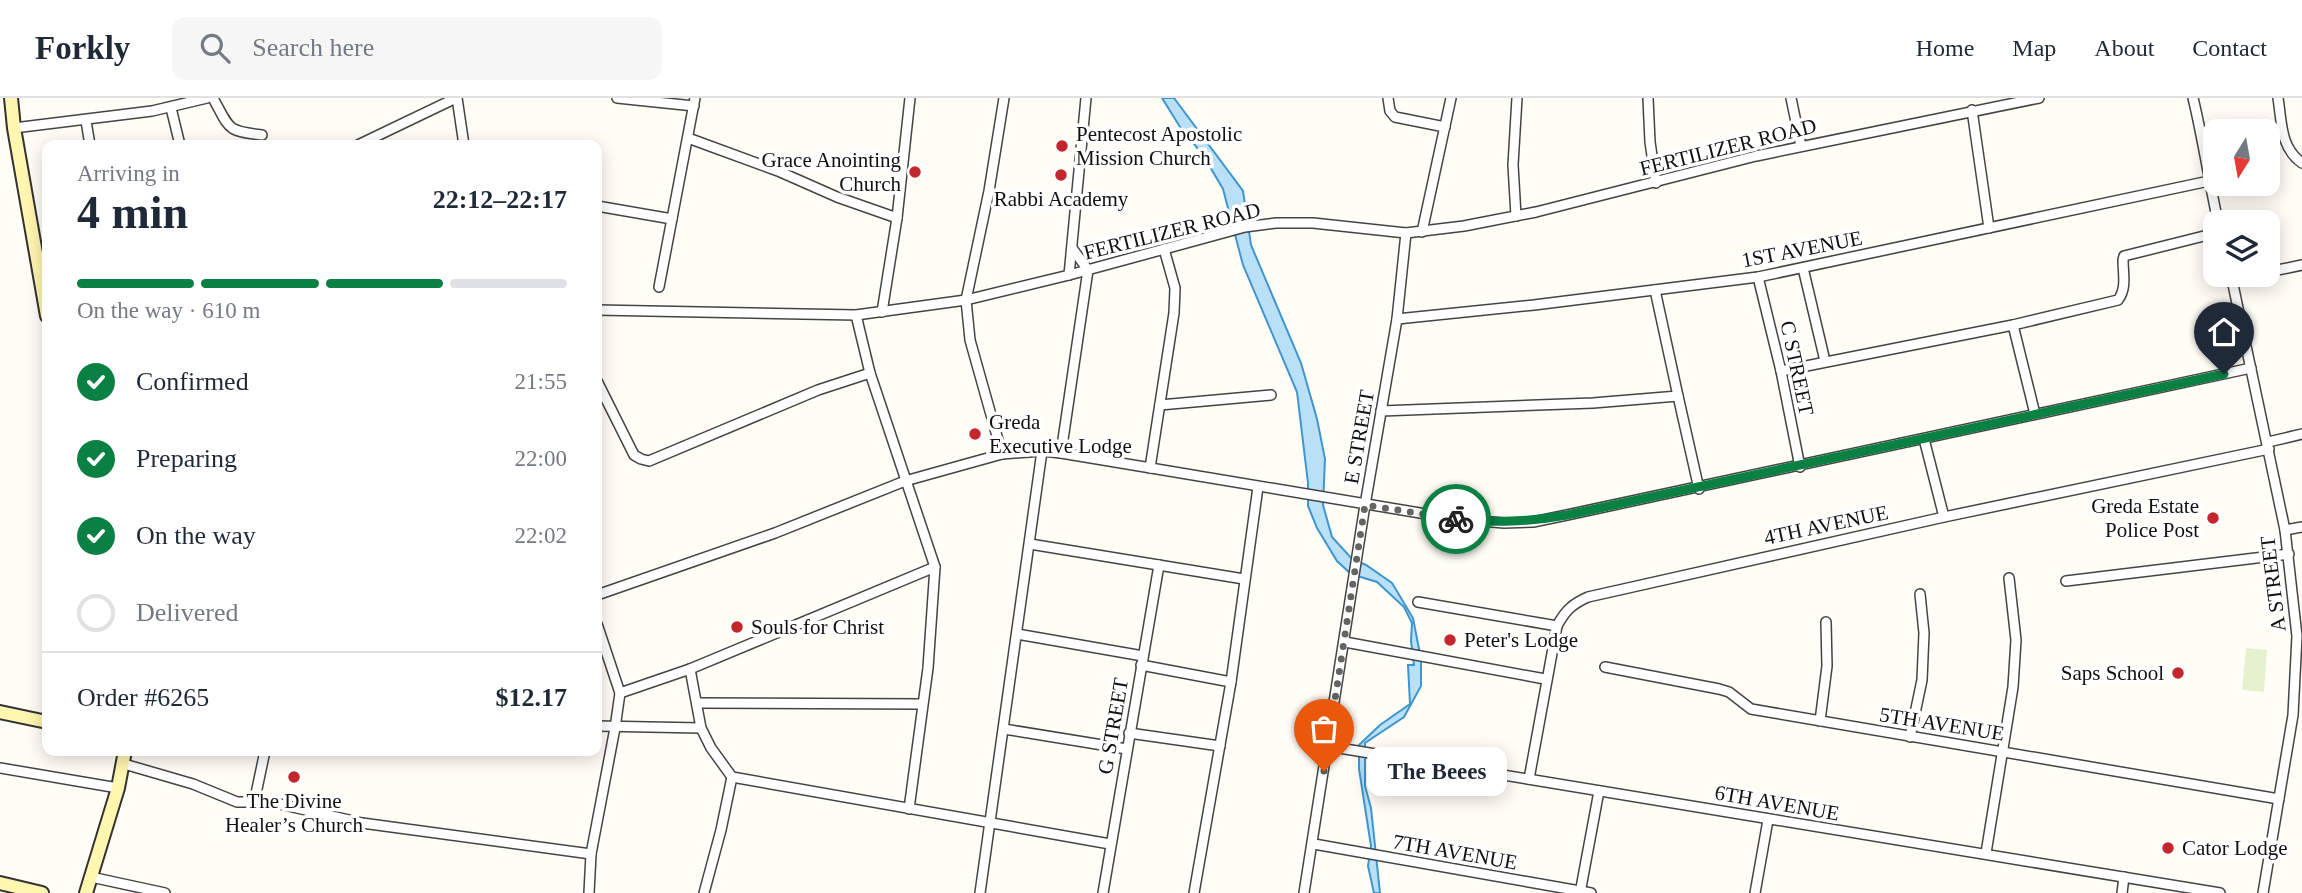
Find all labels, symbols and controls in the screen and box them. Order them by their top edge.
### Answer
search box [172,17,662,80]
icon: search [196,29,234,67]
text: Forkly [35,30,130,66]
text: Search here [252,33,374,62]
text: Home [1916,35,1974,61]
text: Map [2012,35,2056,61]
text: About [2094,35,2154,61]
text: Contact [2192,35,2267,61]
street label: FERTILIZER ROAD [1637,113,1819,181]
north arrow [2203,119,2280,196]
map controls [2203,119,2280,287]
place label: Pentecost Apostolic Mission Church [1076,122,1242,170]
marker: Pentecost Apostolic Mission Church [1054,138,1070,154]
place label: Grace Anointing Church [762,148,901,196]
text: Arriving in [77,161,180,186]
marker: Grace Anointing Church [907,164,923,180]
marker: Rabbi Academy [1053,167,1069,183]
text: 22:12–22:17 [433,185,567,214]
text: 4 min [77,187,188,238]
place label: Rabbi Academy [994,187,1129,211]
street label: FERTILIZER ROAD [1081,197,1263,265]
button: layers [2203,210,2280,287]
street label: 1ST AVENUE [1740,226,1864,272]
text: On the way · 610 m [77,298,260,323]
pin [2194,302,2254,374]
icon: home [2205,313,2243,351]
street label: C STREET [1775,318,1819,418]
icon: check [77,363,115,401]
text: Confirmed [136,367,249,396]
text: 21:55 [515,369,567,394]
street label: E STREET [1339,388,1379,486]
place label: Greda Executive Lodge [989,410,1132,458]
marker: Greda Executive Lodge [967,426,983,442]
icon: check [77,440,115,478]
text: Preparing [136,444,237,473]
text: 22:00 [515,446,567,471]
courier [1421,484,1491,554]
place label: Greda Estate Police Post [2091,494,2199,542]
icon: bike [1437,500,1475,538]
street label: 4TH AVENUE [1762,500,1890,550]
marker: Greda Estate Police Post [2205,510,2221,526]
icon: check [77,517,115,555]
text: On the way [136,521,256,550]
text: 22:02 [515,523,567,548]
street label: A STREET [2255,535,2291,633]
text: Delivered [136,598,239,627]
place label: Souls for Christ [751,615,884,639]
marker: Souls for Christ [729,619,745,635]
place label: Peter's Lodge [1464,628,1578,652]
marker: Peter's Lodge [1442,632,1458,648]
place label: Saps School [2061,661,2164,685]
marker: Saps School [2170,665,2186,681]
street label: G STREET [1093,676,1133,776]
text: Order #6265 [77,683,209,712]
text: $12.17 [496,683,567,712]
pin [1294,699,1354,771]
street label: 5TH AVENUE [1878,702,2006,746]
icon: bag [1305,710,1343,748]
callout: The Beees [1366,746,1506,796]
text: The Beees [1387,759,1487,784]
marker: The Divine Healer’s Church [286,769,302,785]
street label: 6TH AVENUE [1713,780,1841,826]
place label: The Divine Healer’s Church [225,789,363,837]
street label: 7TH AVENUE [1391,829,1519,875]
place label: Cator Lodge [2182,836,2288,860]
marker: Cator Lodge [2160,840,2176,856]

